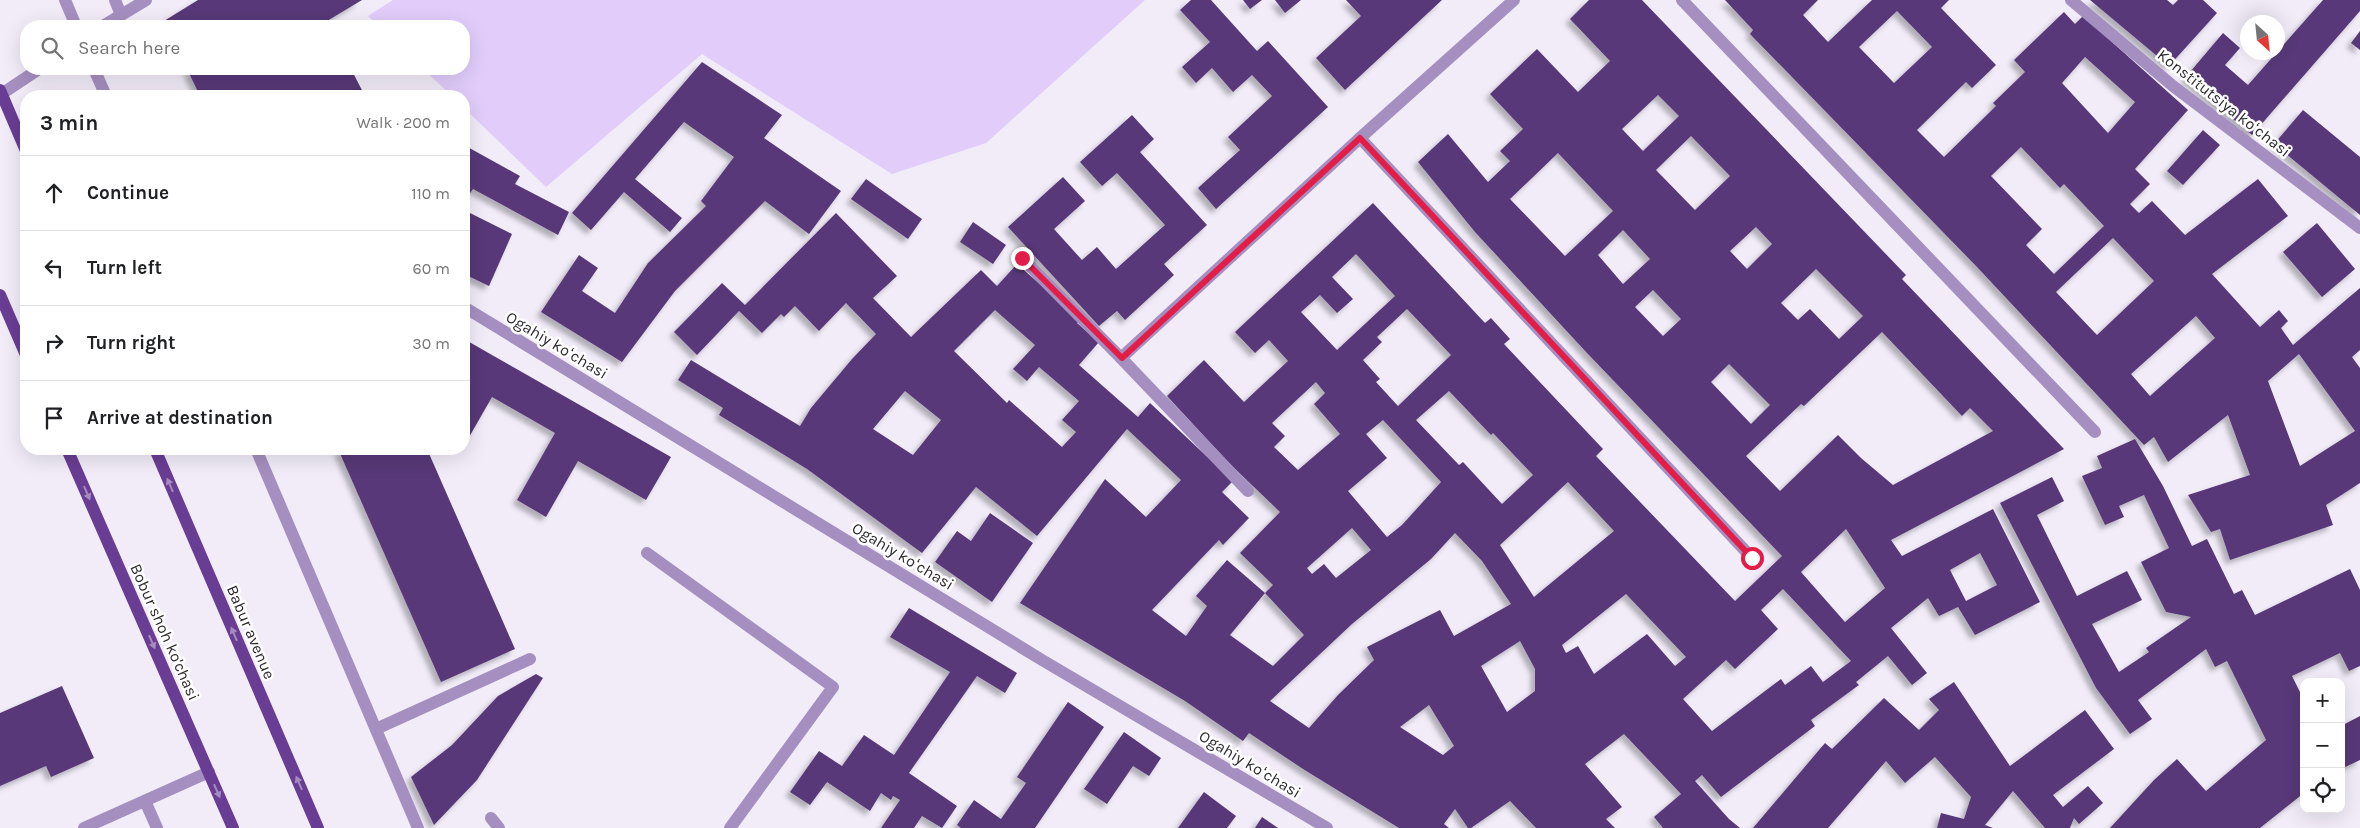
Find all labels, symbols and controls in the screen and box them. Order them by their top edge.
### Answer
north arrow [2240,15,2285,60]
search box [20,20,470,75]
icon: search [38,34,66,62]
text: Search here [78,37,180,59]
street label: Konstitutsiya koʻchasi [2154,45,2294,161]
text: 3 min [40,111,98,135]
text: Walk · 200 m [356,113,450,132]
icon: ahead [40,179,68,207]
text: Continue [87,182,169,204]
text: 110 m [411,184,450,203]
route end [1011,247,1034,270]
icon: left [40,254,68,282]
text: Turn left [87,257,162,279]
text: 60 m [413,259,450,278]
street label: Ogahiy koʻchasi [503,307,611,383]
icon: right [40,329,68,357]
text: Turn right [87,332,176,354]
text: 30 m [412,334,450,353]
icon: arrive [40,404,68,432]
text: Arrive at destination [87,407,273,429]
one-way arrow [166,478,174,492]
one-way arrow [83,486,91,500]
street label: Ogahiy koʻchasi [849,518,957,594]
route start [1741,547,1764,570]
street label: Bobur shoh ko'chasi [126,561,204,703]
street label: Babur avenue [223,582,279,682]
one-way arrow [230,627,238,641]
one-way arrow [148,635,156,649]
map controls [2300,678,2345,813]
button: + [2300,678,2345,723]
button: − [2300,723,2345,768]
street label: Ogahiy koʻchasi [1196,726,1304,802]
button: locate [2300,768,2345,813]
one-way arrow [294,776,302,790]
one-way arrow [213,784,221,798]

